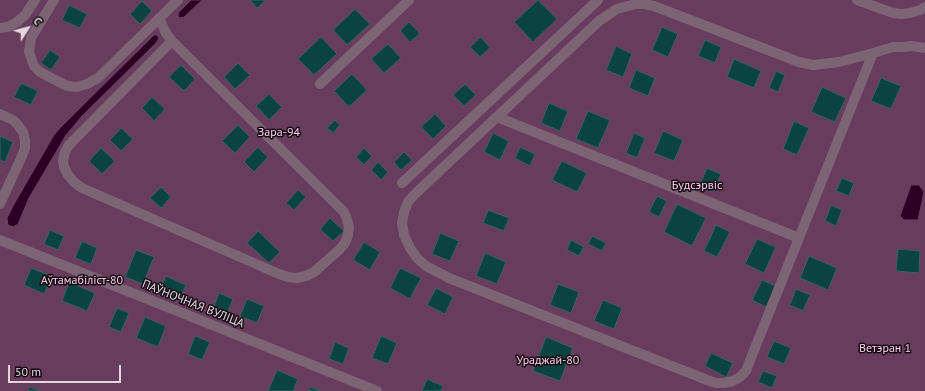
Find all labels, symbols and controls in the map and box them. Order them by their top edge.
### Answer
north arrow [8,8,48,48]
text: С [30,14,45,28]
park label: Зара-94 [258,126,300,140]
park label: Будсэрвіс [672,179,722,193]
park label: Аўтамабіліст-80 [41,274,123,288]
street label: ПАЎНОЧНАЯ ВУЛІЦА [140,277,246,331]
park label: Ветэран 1 [859,342,911,356]
park label: Ураджай-80 [517,354,579,368]
scale bar [10,357,123,383]
text: 50 m [15,364,41,379]

